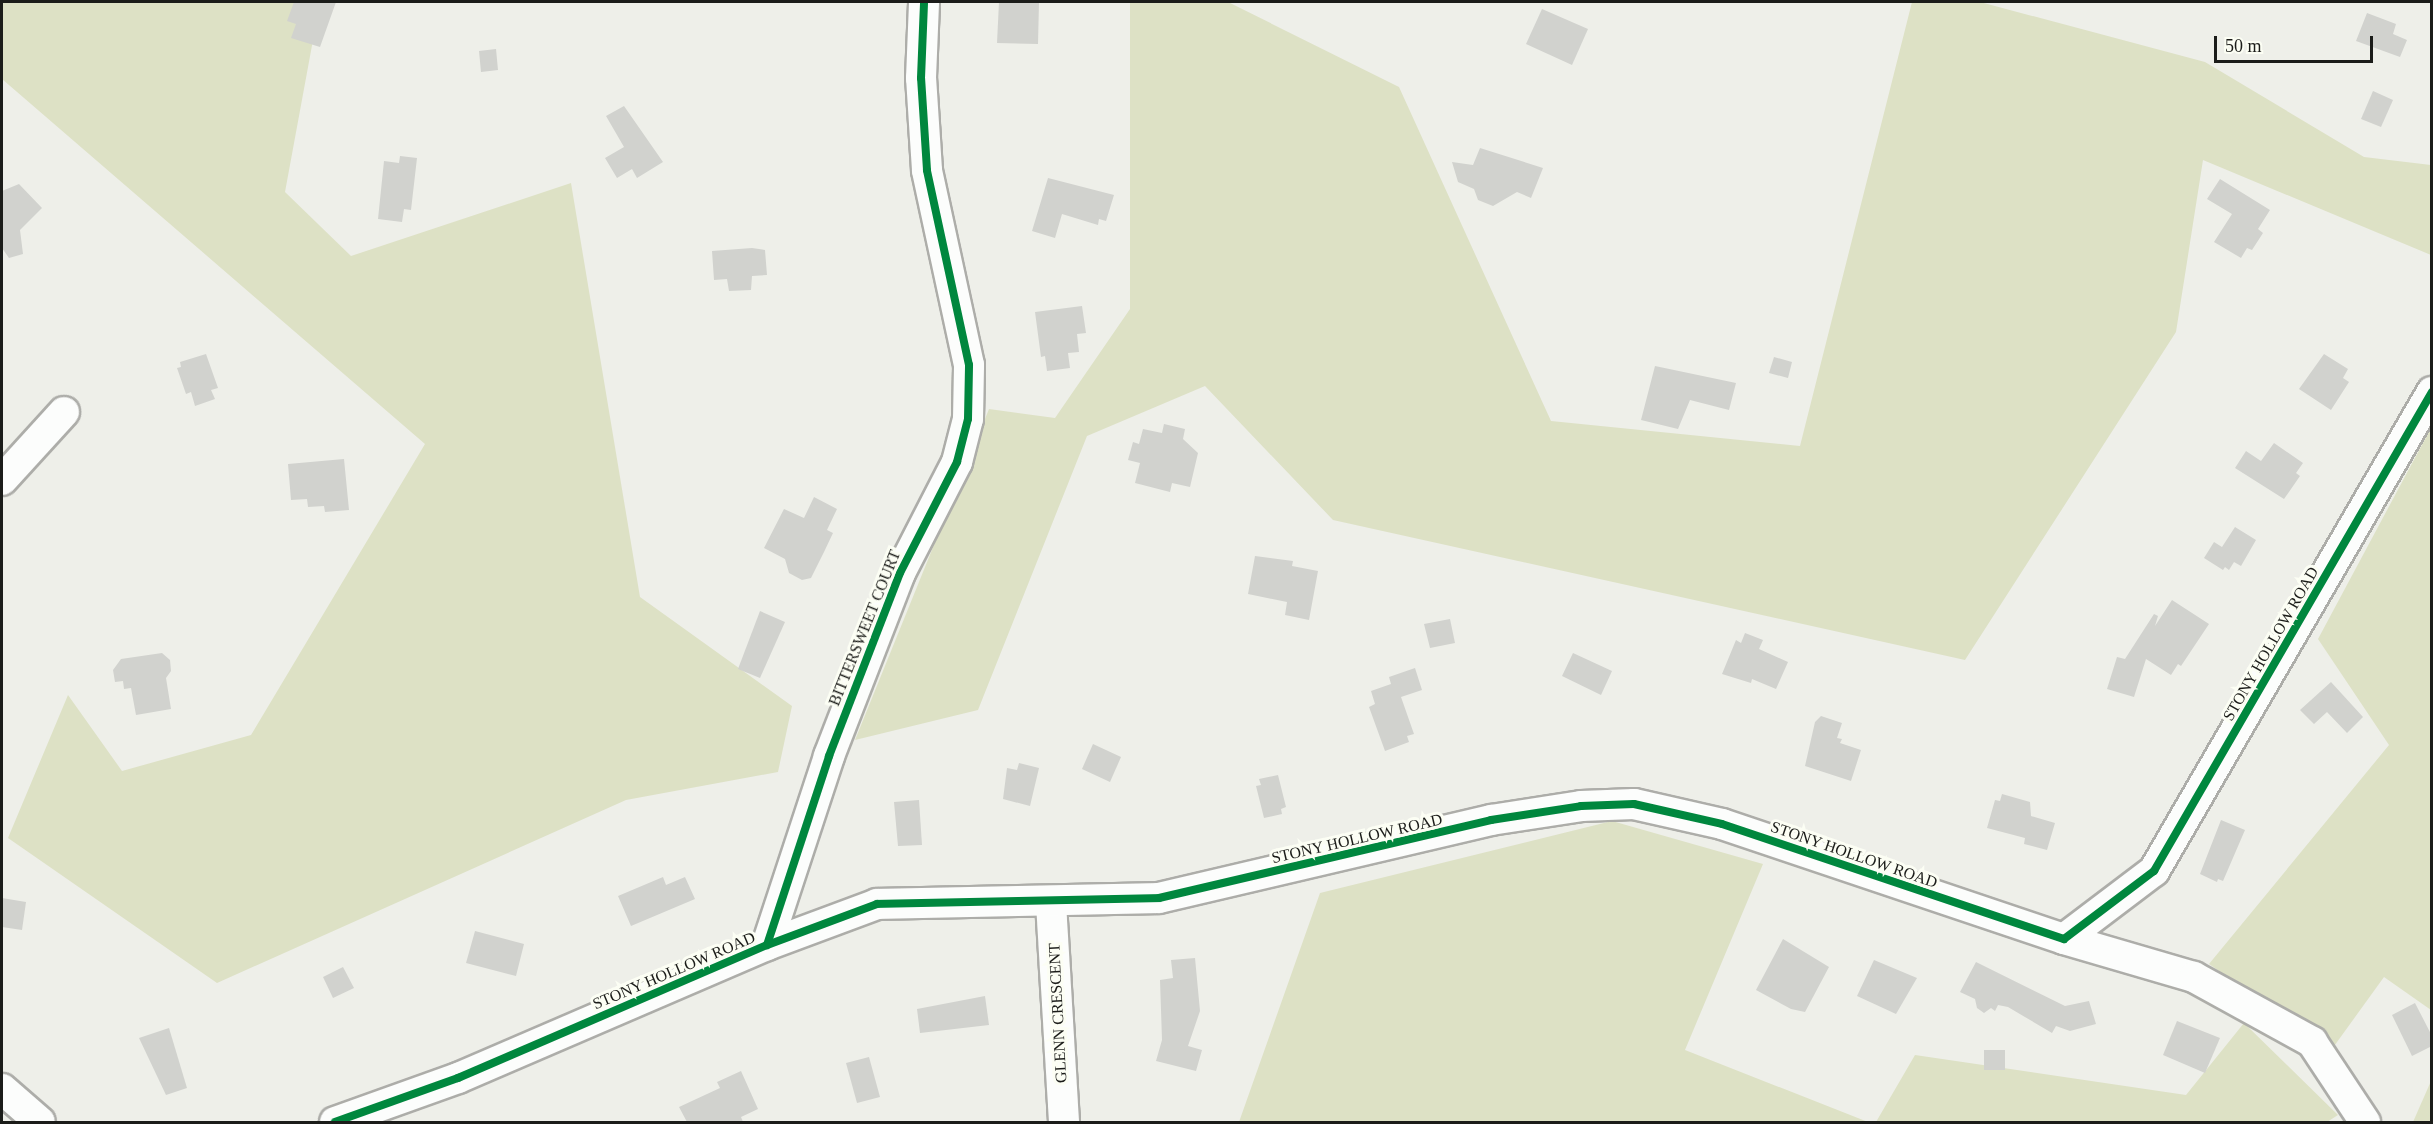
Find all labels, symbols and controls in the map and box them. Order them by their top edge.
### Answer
scale bar [2217,24,2376,62]
text: 50 m [2225,36,2262,56]
street label: BITTERSWEET COURT [825,547,905,709]
street label: STONY HOLLOW ROAD [2219,563,2323,725]
street label: STONY HOLLOW ROAD [1269,810,1445,868]
street label: STONY HOLLOW ROAD [1768,817,1940,893]
street label: STONY HOLLOW ROAD [589,928,759,1014]
street label: GLENN CRESCENT [1045,943,1071,1083]

